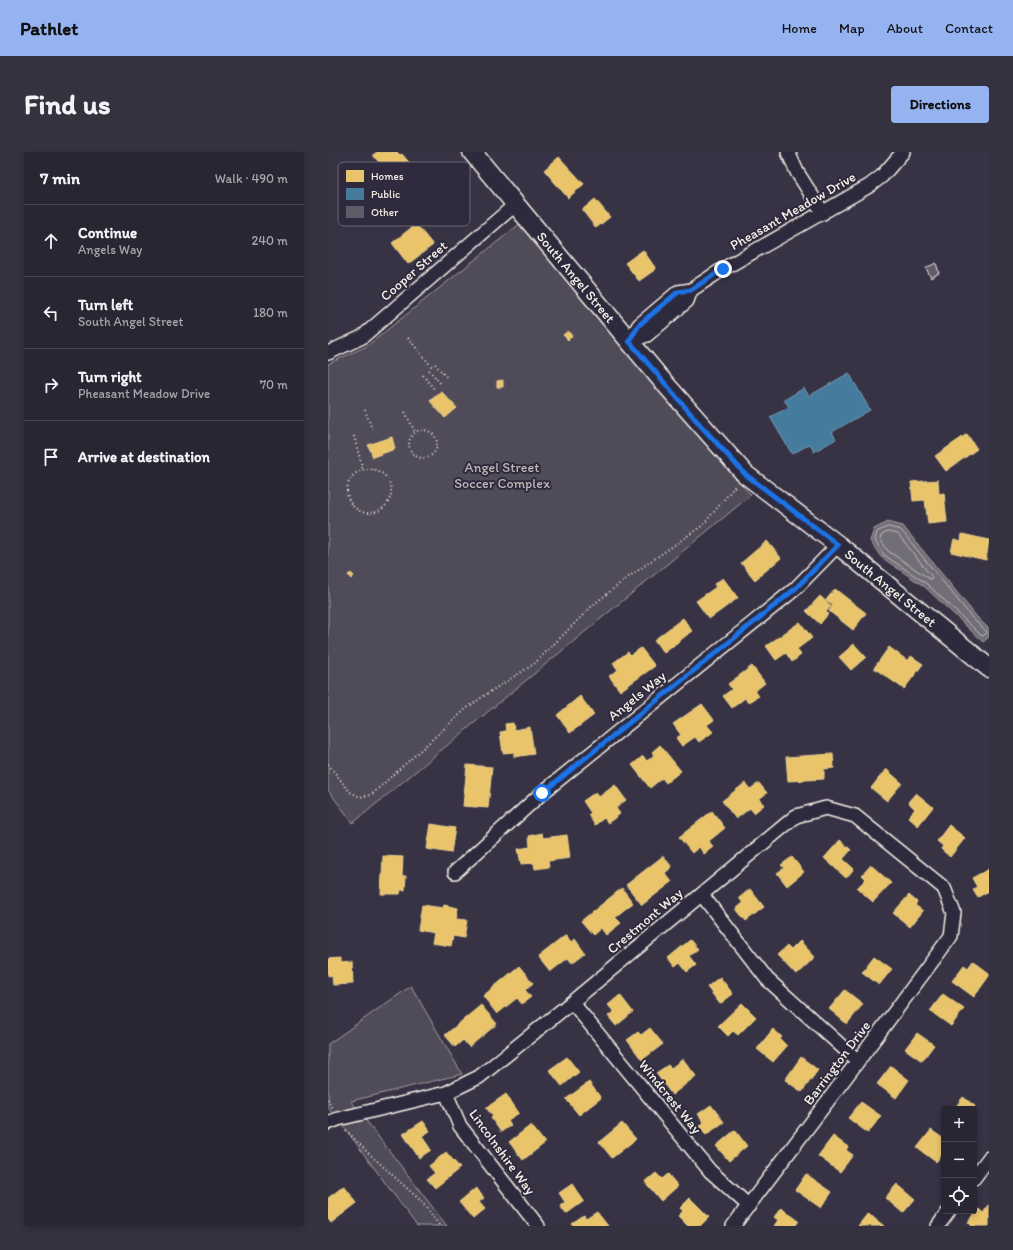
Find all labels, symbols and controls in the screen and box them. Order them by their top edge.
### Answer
text: Pathlet [20,17,78,40]
text: Home [782,20,817,37]
text: Map [839,20,865,37]
text: About [887,20,923,37]
text: Contact [945,20,993,37]
button: Directions [891,86,989,123]
text: Find us [24,87,111,121]
legend [338,162,470,226]
text: 7 min [40,168,80,188]
street label: Pheasant Meadow Drive [727,168,859,254]
text: Homes [371,170,404,183]
text: Walk · 490 m [215,171,288,186]
text: Public [371,188,400,201]
text: Other [371,206,399,219]
text: Continue [78,224,137,242]
street label: South Angel Street [533,228,619,326]
icon: ahead [40,230,62,252]
text: 240 m [251,233,288,248]
street label: Cooper Street [377,237,451,305]
text: Angels Way [78,242,142,257]
route end [714,260,732,278]
text: Turn left [78,296,133,314]
icon: left [40,302,62,324]
text: 180 m [253,305,288,320]
text: South Angel Street [78,314,183,329]
text: Turn right [78,368,142,386]
icon: right [40,374,62,396]
text: 70 m [260,377,288,392]
text: Pheasant Meadow Drive [78,386,210,401]
icon: arrive [40,446,62,468]
text: Arrive at destination [78,448,210,466]
park label: Angel Street Soccer Complex [454,459,550,492]
street label: South Angel Street [841,545,940,630]
street label: Angels Way [605,667,670,724]
route start [533,784,551,802]
street label: Crestmont Way [604,884,686,957]
street label: Barrington Drive [800,1017,874,1108]
street label: Windcrest Way [635,1057,705,1138]
street label: Lincolnshire Way [465,1106,539,1199]
map controls [941,1106,977,1214]
button: + [941,1106,977,1142]
button: − [941,1142,977,1178]
button: locate [941,1178,977,1214]

